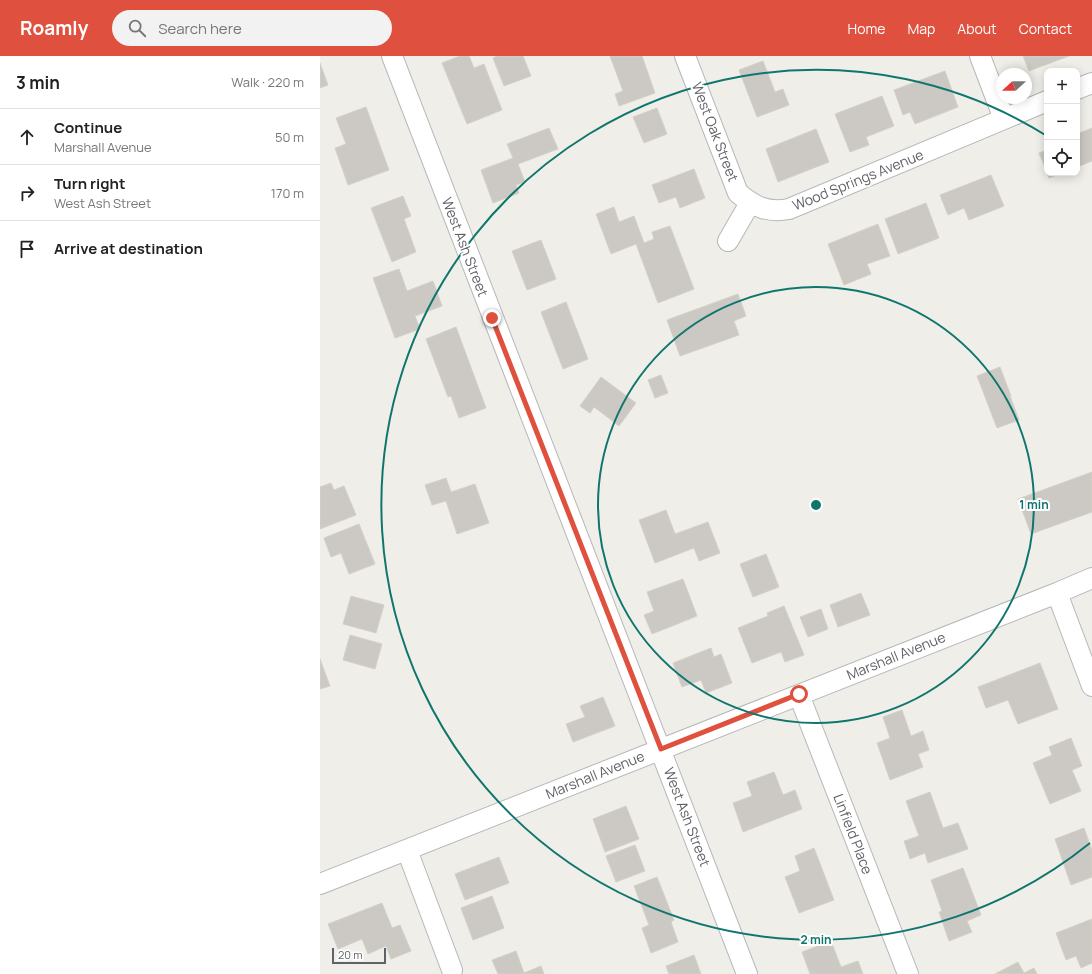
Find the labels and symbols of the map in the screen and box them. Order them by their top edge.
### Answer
north arrow [996,68,1032,104]
street label: West Oak Street [688,79,743,185]
street label: Wood Springs Avenue [789,145,926,215]
street label: West Ash Street [438,195,493,299]
route end [483,309,501,327]
text: 1 min [1019,496,1049,513]
centre of rings [809,498,823,512]
street label: Marshall Avenue [844,627,948,684]
route start [790,685,808,703]
street label: Marshall Avenue [543,746,647,803]
street label: West Ash Street [660,765,715,869]
street label: Linfield Place [829,791,878,877]
text: 2 min [800,931,832,948]
scale bar [332,946,386,965]

